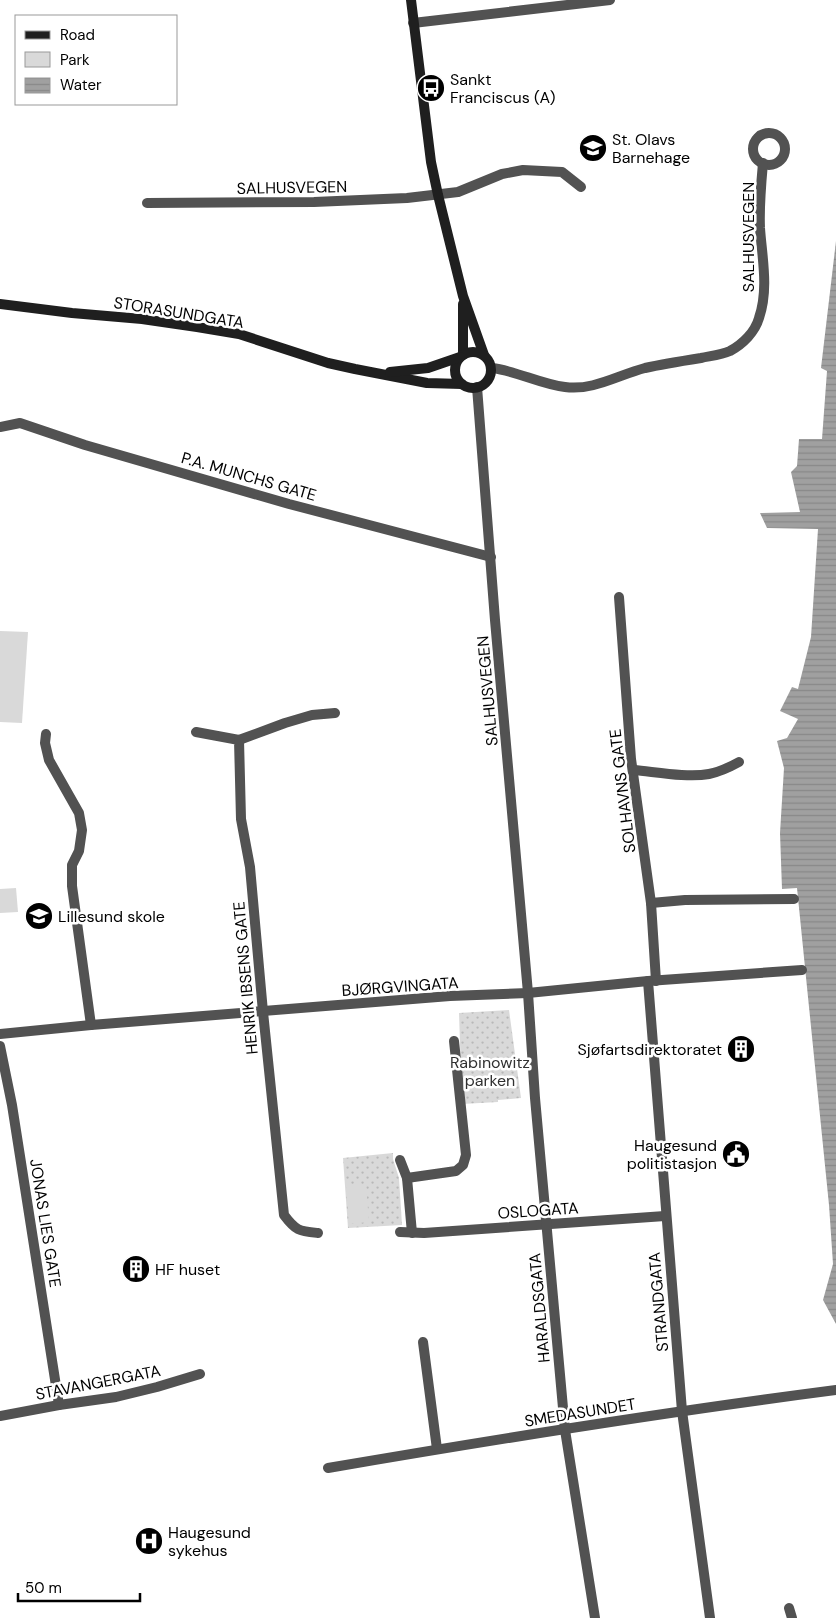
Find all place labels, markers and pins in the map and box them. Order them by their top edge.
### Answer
place label: Sankt Franciscus (A) [450,69,556,108]
bus stop icon: Sankt Franciscus (A) [416,73,446,103]
place label: St. Olavs Barnehage [612,129,690,168]
school or university icon: St. Olavs Barnehage [578,133,608,163]
school or university icon: Lillesund skole [24,901,54,931]
place label: Lillesund skole [58,906,165,927]
building icon: Sjøfartsdirektoratet [726,1034,756,1064]
place label: Sjøfartsdirektoratet [578,1039,722,1060]
place label: Haugesund politistasjon [627,1135,717,1174]
public building icon: Haugesund politistasjon [721,1139,751,1169]
building icon: HF huset [121,1254,151,1284]
place label: HF huset [155,1259,220,1280]
place label: Haugesund sykehus [168,1522,251,1561]
hospital icon: Haugesund sykehus [134,1526,164,1556]

